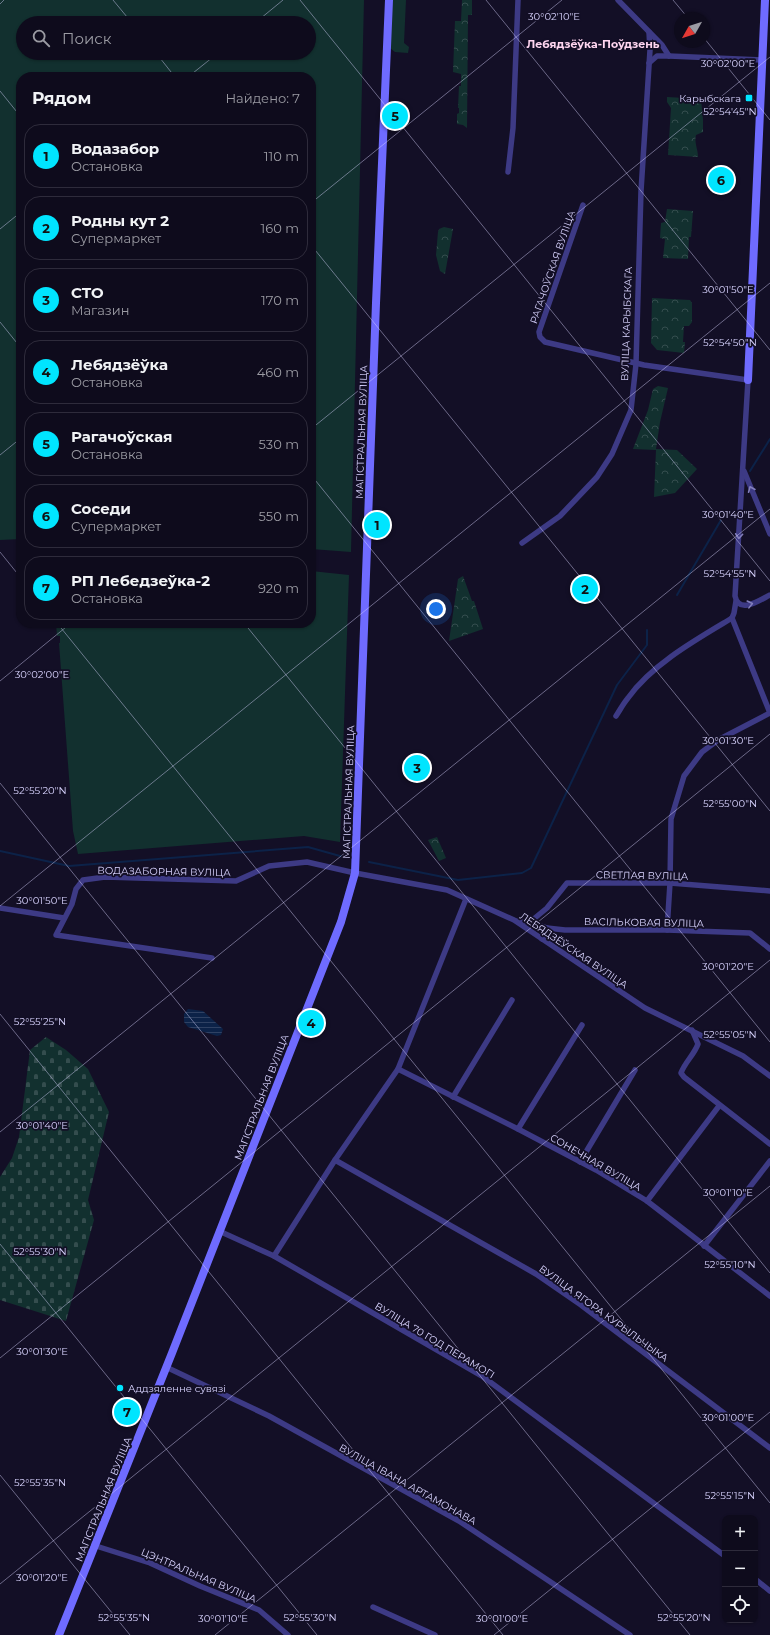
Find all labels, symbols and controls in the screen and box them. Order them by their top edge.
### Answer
text: 30°02'10"E [528,10,580,23]
north arrow [674,12,710,48]
search box [16,16,316,60]
icon: search [30,27,52,49]
text: Поиск [62,29,111,48]
district label: Лебядзёўка-Поўдзень [526,37,660,51]
text: 30°02'00"E [701,57,756,70]
text: Рядом [32,88,91,108]
text: Найдено: 7 [225,90,300,106]
place label: Карыбскага [679,92,741,105]
marker: Карыбскага [744,93,754,103]
pin: 5 [382,101,408,131]
text: 52°54'45"N [703,105,757,118]
text: Водазабор [71,139,159,158]
text: 1 [43,148,49,164]
text: 110 m [264,148,299,164]
text: Остановка [71,158,143,174]
pin: 6 [708,165,734,195]
street label: РАГАЧОЎСКАЯ ВУЛІЦА [527,208,578,326]
text: Родны кут 2 [71,211,169,230]
text: 2 [42,220,50,236]
text: 160 m [261,220,299,236]
text: Супермаркет [71,230,161,246]
street label: ВУЛІЦА КАРЫБСКАГА [618,266,635,381]
text: СТО [71,283,104,302]
text: 30°01'50"E [702,283,754,296]
text: 3 [42,292,50,308]
text: 170 m [261,292,299,308]
text: Магазин [71,302,130,318]
text: 52°54'50"N [703,336,757,349]
text: Лебядзёўка [71,355,168,374]
text: 4 [42,364,50,380]
text: 460 m [257,364,299,380]
street label: МАГІСТРАЛЬНАЯ ВУЛІЦА [353,364,370,499]
text: Остановка [71,374,143,390]
text: Рагачоўская [71,427,172,446]
text: 5 [42,436,50,452]
text: 530 m [259,436,299,452]
text: Остановка [71,446,143,462]
one-way arrow [748,485,756,492]
text: Соседи [71,499,131,518]
text: 6 [42,508,50,524]
text: 550 m [259,508,299,524]
text: 30°01'40"E [702,508,754,521]
pin: 1 [364,510,390,540]
text: Супермаркет [71,518,161,534]
one-way arrow [734,533,743,539]
text: 52°54'55"N [704,567,756,580]
text: РП Лебедзеўка-2 [71,571,210,590]
pin: 2 [572,574,598,604]
text: 7 [42,580,50,596]
text: 920 m [258,580,299,596]
text: Остановка [71,590,143,606]
your location [426,599,446,619]
one-way arrow [747,600,754,608]
text: 30°02'00"E [15,668,70,681]
street label: МАГІСТРАЛЬНАЯ ВУЛІЦА [340,724,357,859]
text: 30°01'30"E [702,734,754,747]
pin: 3 [404,753,430,783]
text: 52°55'20"N [13,784,67,797]
text: 52°55'00"N [703,797,757,810]
street label: ВОДАЗАБОРНАЯ ВУЛІЦА [97,864,231,879]
street label: СВЕТЛАЯ ВУЛІЦА [596,868,689,883]
text: 30°01'50"E [16,894,68,907]
street label: ЛЕБЯДЗЁЎСКАЯ ВУЛІЦА [517,909,631,992]
street label: ВАСІЛЬКОВАЯ ВУЛІЦА [584,915,705,930]
text: 30°01'20"E [702,960,754,973]
pin: 4 [298,1008,324,1038]
text: 52°55'25"N [14,1015,66,1028]
text: 52°55'05"N [703,1028,757,1041]
street label: МАГІСТРАЛЬНАЯ ВУЛІЦА [231,1032,292,1162]
text: 30°01'40"E [16,1119,68,1132]
street label: СОНЕЧНАЯ ВУЛІЦА [548,1131,644,1194]
text: 30°01'10"E [703,1186,753,1199]
text: 52°55'30"N [13,1245,67,1258]
text: 52°55'10"N [704,1258,756,1271]
street label: ВУЛІЦА ЯГОРА КУРЫЛЬЧЫКА [537,1262,671,1365]
street label: ВУЛІЦА 70 ГОД ПЕРАМОГІ [372,1299,497,1381]
text: 30°01'30"E [16,1345,68,1358]
place label: Аддзяленне сувязі [128,1382,226,1395]
marker: Аддзяленне сувязі [115,1383,125,1393]
pin: 7 [114,1397,140,1427]
text: 30°01'00"E [702,1411,755,1424]
street label: МАГІСТРАЛЬНАЯ ВУЛІЦА [72,1434,135,1564]
street label: ВУЛІЦА ІВАНА АРТАМОНАВА [337,1441,479,1528]
text: 52°55'35"N [14,1476,66,1489]
text: 52°55'15"N [705,1489,755,1502]
map controls [722,1515,758,1623]
button: + [722,1515,758,1551]
street label: ЦЭНТРАЛЬНАЯ ВУЛІЦА [139,1545,259,1606]
button: − [722,1551,758,1587]
text: 30°01'20"E [16,1571,68,1584]
button: locate [722,1587,758,1623]
text: 52°55'35"N [98,1611,150,1624]
text: 52°55'30"N [283,1611,337,1624]
text: 52°55'20"N [657,1611,711,1624]
text: 30°01'10"E [198,1612,248,1625]
text: 30°01'00"E [476,1612,529,1625]

